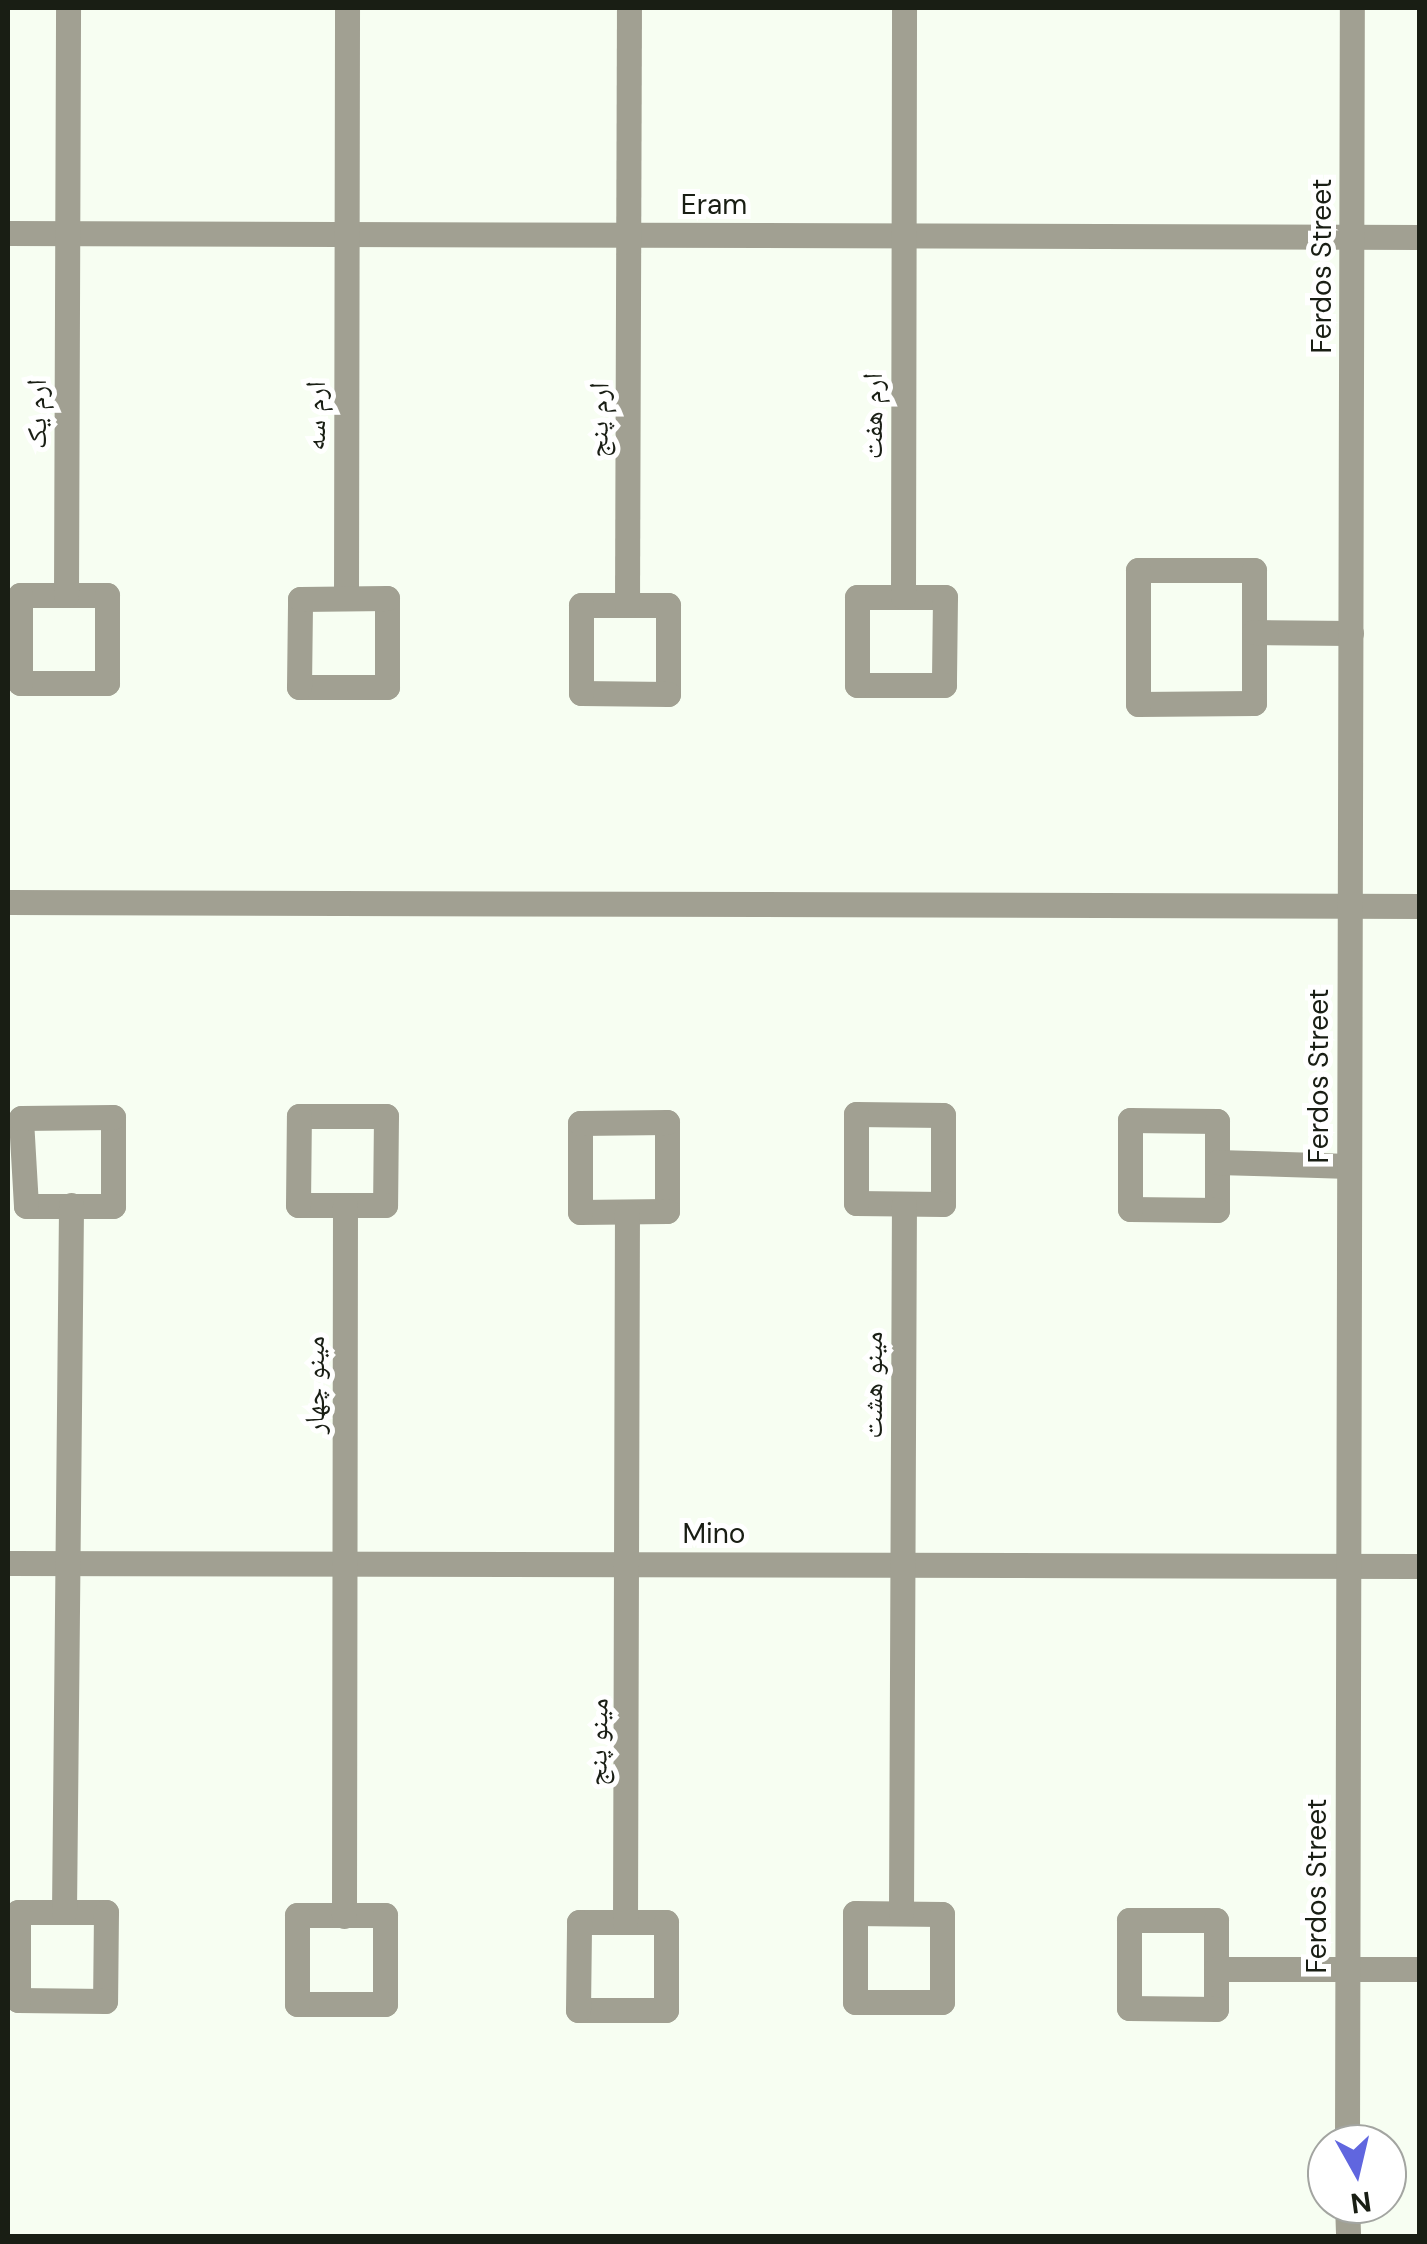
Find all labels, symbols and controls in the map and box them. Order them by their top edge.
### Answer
street label: Ferdos Street [1305,178,1339,354]
street label: Eram [681,188,747,222]
street label: ارم هفت [856,373,890,459]
street label: ارم یک [20,379,54,449]
street label: ارم سه [299,381,333,451]
street label: ارم پنج [582,382,616,458]
street label: Ferdos Street [1302,988,1336,1164]
street label: مینو هشت [856,1331,890,1439]
street label: مینو چهار [298,1336,332,1434]
street label: Mino [683,1517,745,1551]
street label: مینو پنج [580,1698,616,1786]
street label: Ferdos Street [1300,1798,1334,1974]
north arrow [1307,2124,1407,2224]
text: N [1348,2182,1374,2222]

